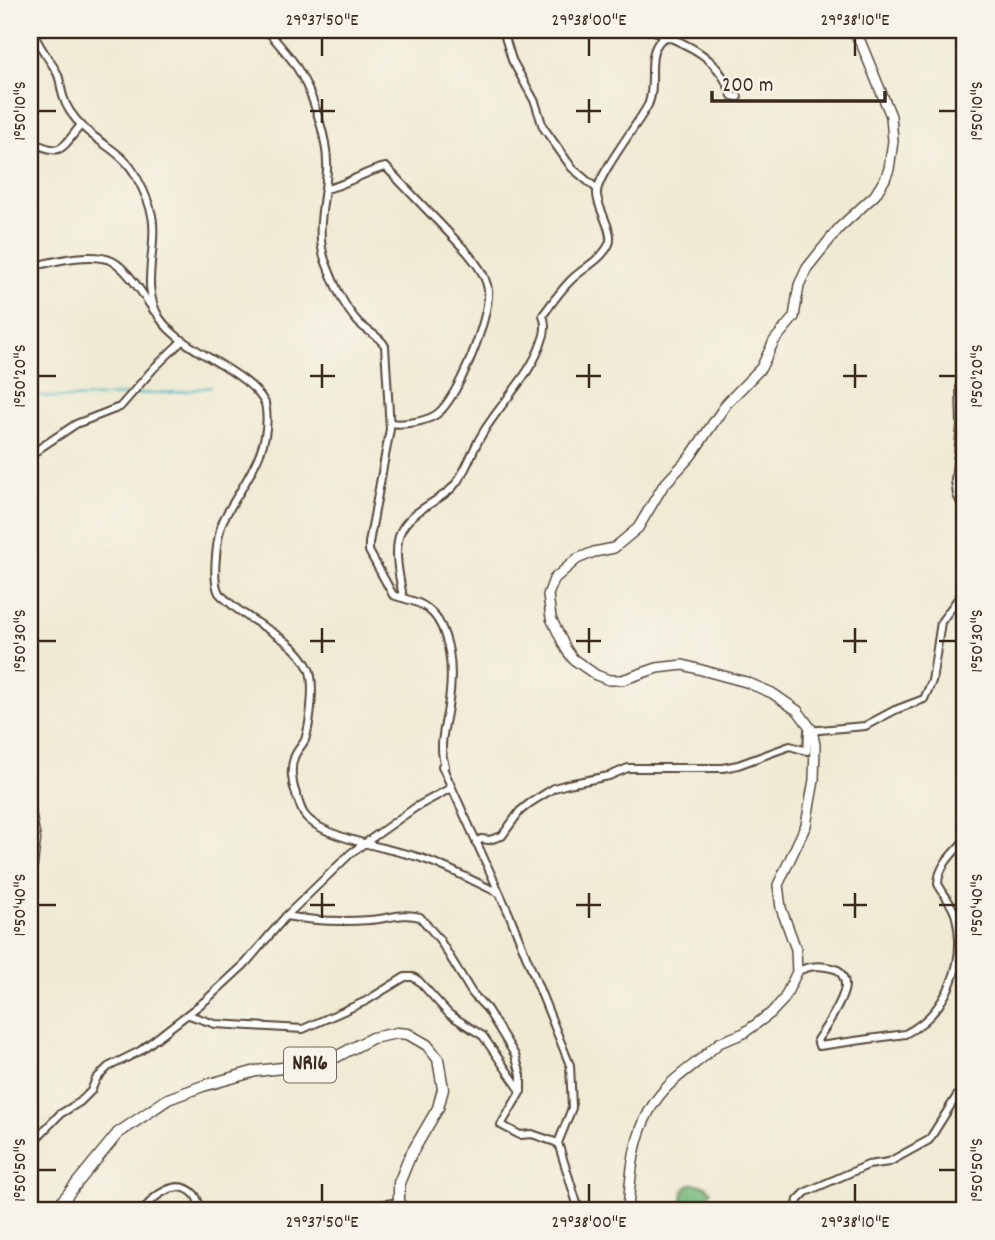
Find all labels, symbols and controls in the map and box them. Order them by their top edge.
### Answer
text: 29°37'50"E [285,9,359,34]
text: 29°38'00"E [552,9,626,34]
text: 29°38'10"E [821,9,889,34]
scale bar [712,60,885,104]
text: 200 m [722,72,773,102]
text: 1°50'10"S [9,81,34,141]
text: 1°50'10"S [966,81,991,141]
text: 1°50'20"S [9,344,34,408]
text: 1°50'20"S [966,344,991,408]
text: 1°50'30"S [9,609,34,673]
text: 1°50'30"S [966,609,991,673]
text: 1°50'40"S [9,873,34,937]
text: 1°50'40"S [966,873,991,937]
road number: NR16 [284,1048,336,1082]
text: 1°50'50"S [9,1138,34,1202]
text: 1°50'50"S [966,1138,991,1202]
text: 29°37'50"E [285,1211,359,1236]
text: 29°38'00"E [552,1211,626,1236]
text: 29°38'10"E [821,1211,889,1236]

